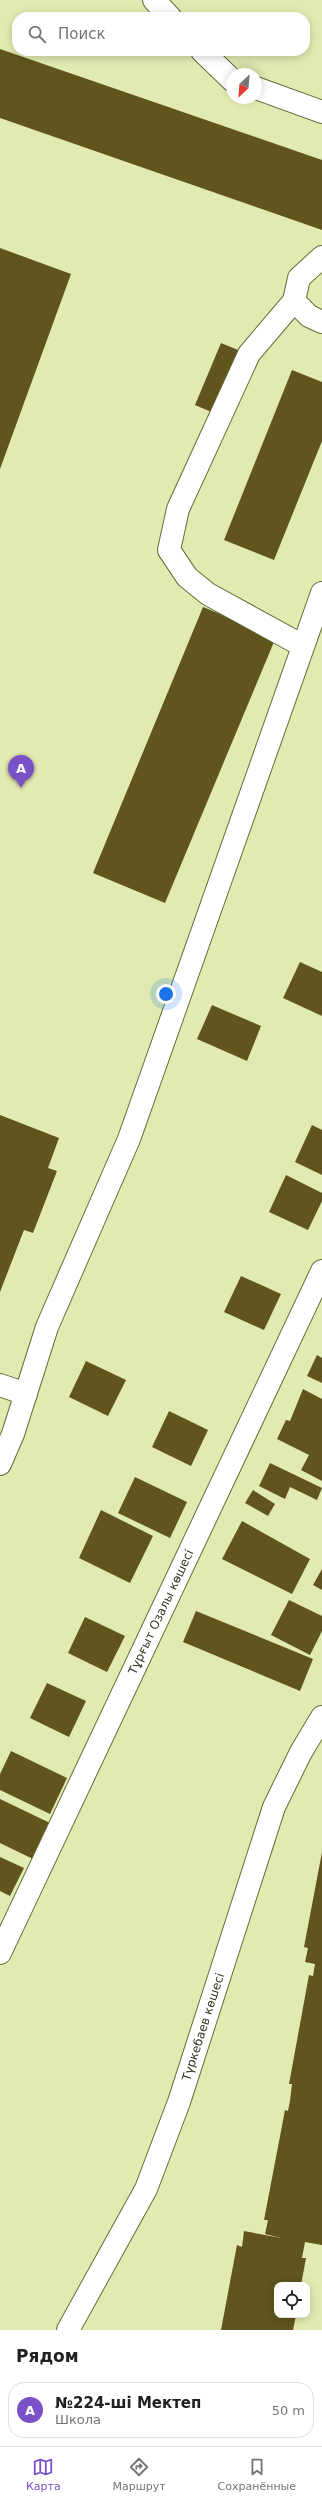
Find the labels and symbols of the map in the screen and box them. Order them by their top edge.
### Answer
north arrow [226,68,262,104]
pin: A [8,755,34,788]
your location [156,984,176,1004]
street label: Тұрғыт Озалы көшесі [125,1547,196,1678]
street label: Түркебаев көшесі [179,1971,227,2084]

